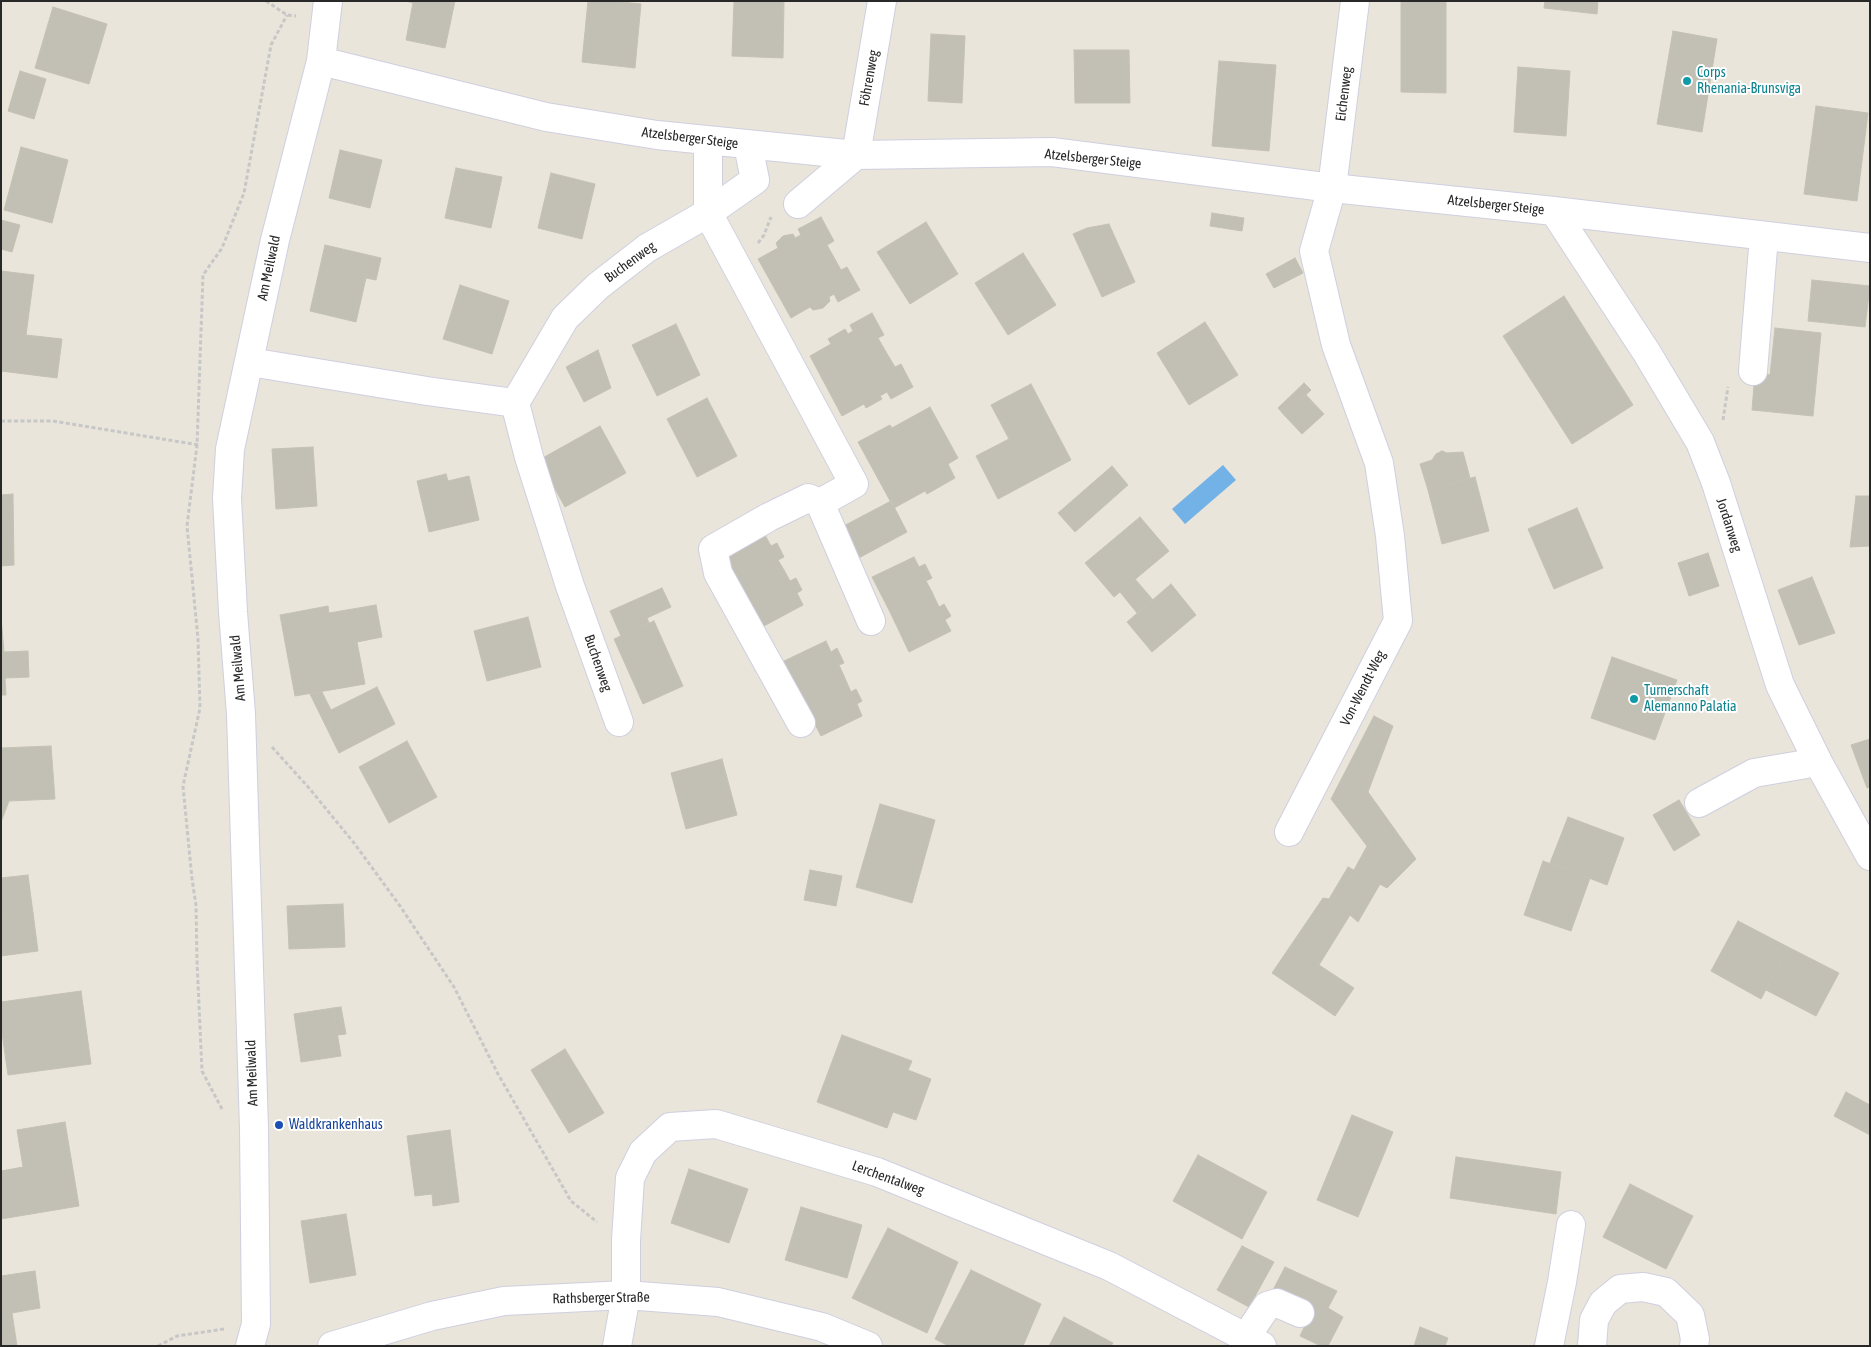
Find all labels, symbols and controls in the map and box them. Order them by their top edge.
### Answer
street label: Föhrenweg [856,49,882,107]
place label: Corps Rhenania-Brunsviga [1697,65,1801,98]
street label: Eichenweg [1332,66,1356,122]
marker: Corps Rhenania-Brunsviga [1681,75,1693,87]
street label: Atzelsberger Steige [641,124,739,152]
street label: Atzelsberger Steige [1044,146,1142,172]
street label: Atzelsberger Steige [1447,192,1545,218]
street label: Am Meilwald [254,234,284,302]
street label: Buchenweg [601,238,659,286]
street label: Jordanweg [1712,496,1746,554]
street label: Buchenweg [580,632,616,694]
street label: Am Meilwald [227,634,249,702]
street label: Von-Wendt-Weg [1337,647,1389,729]
place label: Turnerschaft Alemanno Palatia [1644,683,1737,716]
marker: Turnerschaft Alemanno Palatia [1628,693,1640,705]
street label: Am Meilwald [242,1040,262,1106]
place label: Waldkrankenhaus [289,1117,383,1133]
marker: Waldkrankenhaus [273,1119,285,1131]
street label: Lerchentalweg [850,1157,926,1199]
street label: Rathsberger Straße [552,1289,650,1307]

